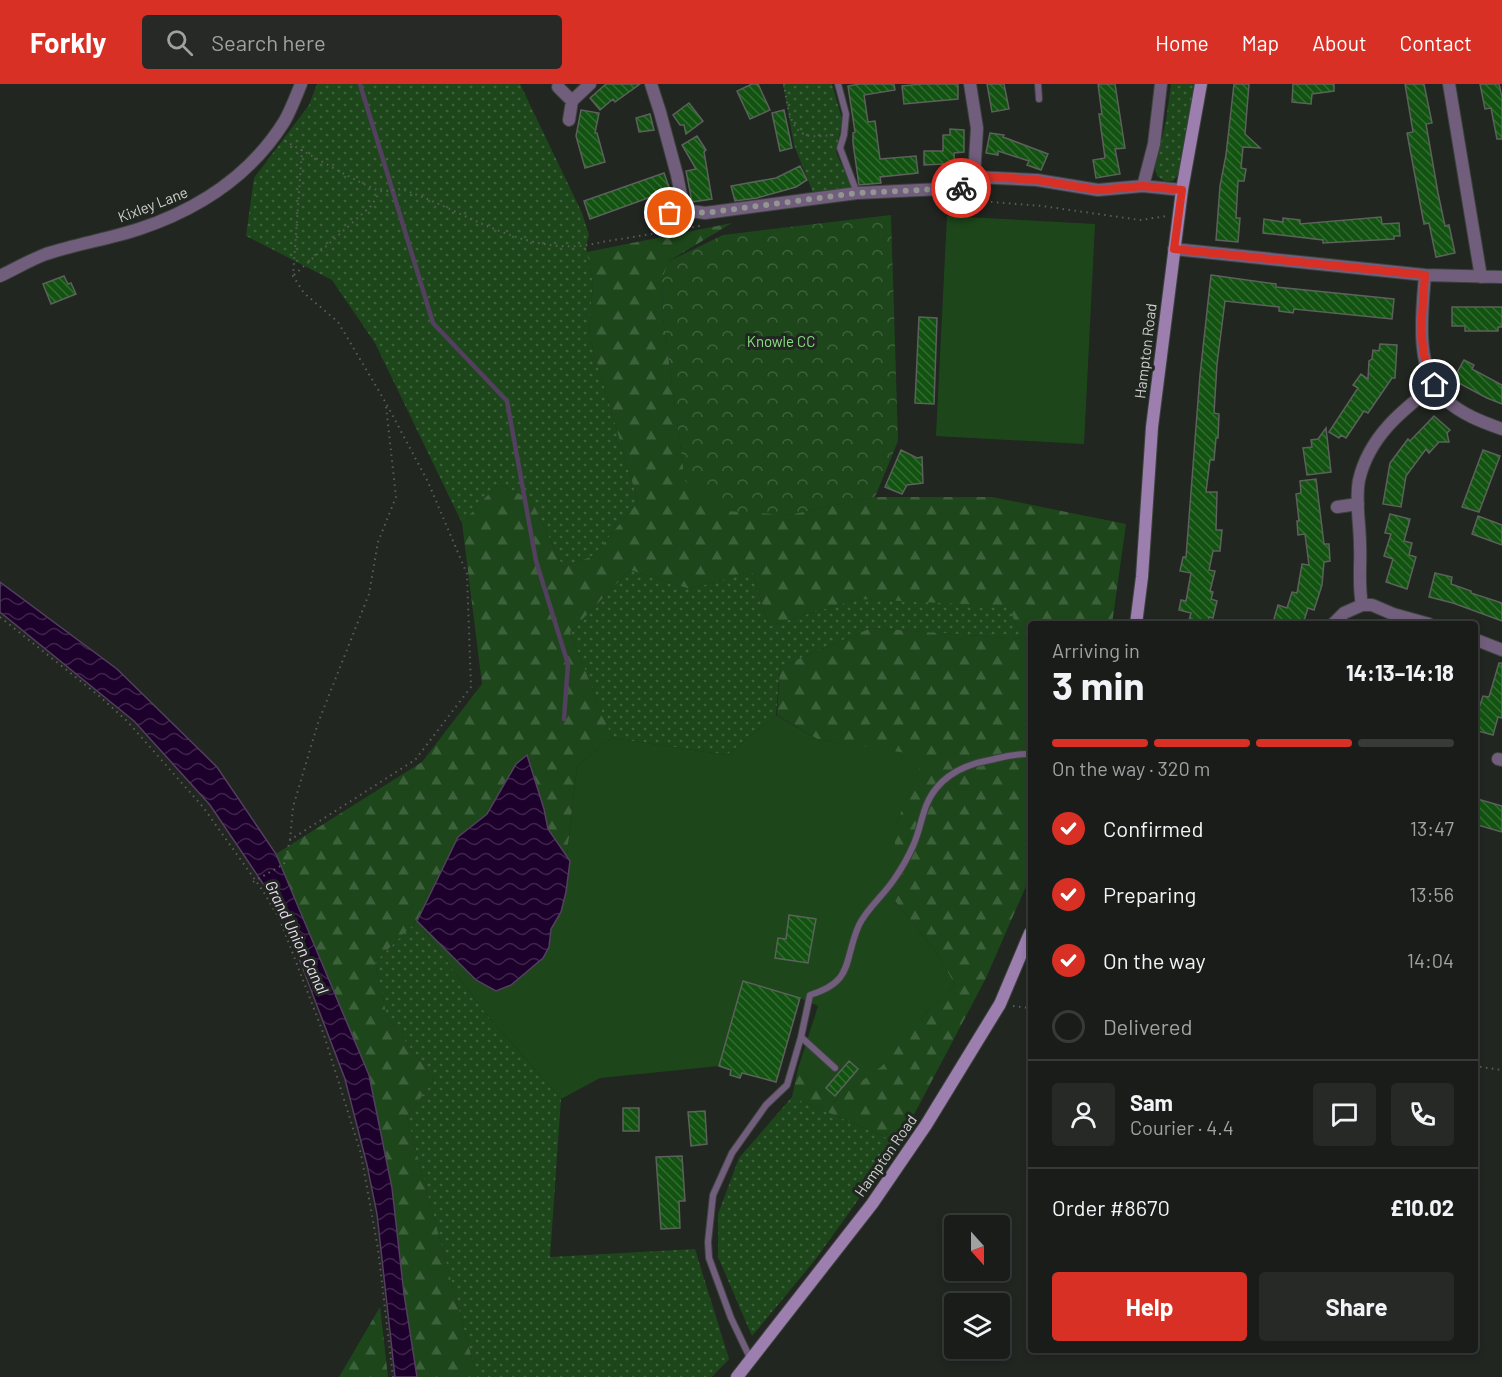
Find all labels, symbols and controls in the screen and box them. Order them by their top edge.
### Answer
search box [142,15,562,69]
text: Forkly [30,25,106,59]
icon: search [163,26,196,59]
text: Search here [211,29,326,55]
text: Home [1155,30,1209,55]
text: Map [1242,30,1279,55]
text: About [1312,30,1367,55]
text: Contact [1400,30,1472,55]
courier [931,158,991,218]
icon: bike [945,172,978,205]
street label: Kixley Lane [115,182,190,226]
pin [644,187,695,238]
icon: bag [653,196,686,229]
street label: Hampton Road [1130,302,1160,400]
park label: Knowle CC [747,332,815,350]
pin [1409,359,1460,410]
icon: home [1418,368,1451,401]
text: Arriving in [1052,638,1140,662]
text: 14:13–14:18 [1346,659,1454,685]
text: 3 min [1052,661,1145,708]
text: On the way · 320 m [1052,756,1210,780]
icon: check [1052,812,1085,845]
text: Confirmed [1103,815,1203,841]
text: 13:47 [1410,816,1454,840]
water label: Grand Union Canal [262,877,333,997]
icon: check [1052,878,1085,911]
text: Preparing [1103,881,1196,907]
text: 13:56 [1409,882,1454,906]
icon: check [1052,944,1085,977]
text: On the way [1103,947,1206,973]
text: 14:04 [1407,948,1454,972]
text: Delivered [1103,1013,1192,1039]
button: person [1052,1083,1115,1146]
button: chat [1313,1083,1376,1146]
button: phone [1391,1083,1454,1146]
text: Sam [1130,1089,1173,1115]
street label: Hampton Road [850,1111,920,1200]
text: Courier · 4.4 [1130,1115,1234,1139]
text: Order #8670 [1052,1194,1170,1220]
text: £10.02 [1390,1194,1454,1220]
north arrow [944,1215,1010,1281]
map controls [944,1215,1010,1359]
button: Help [1052,1272,1247,1341]
button: Share [1259,1272,1454,1341]
button: layers [944,1293,1010,1359]

